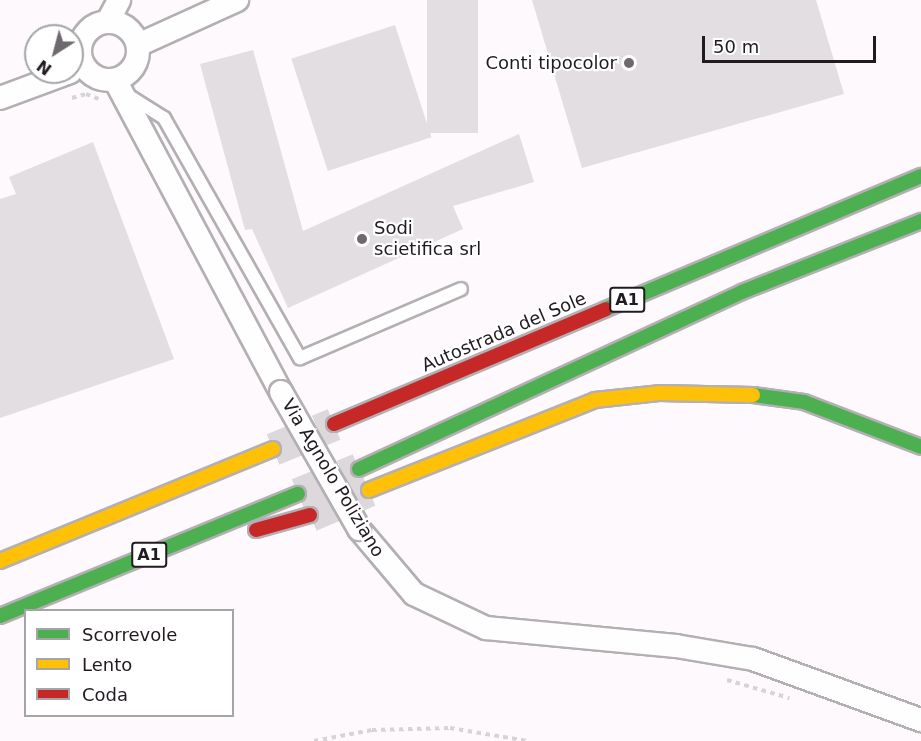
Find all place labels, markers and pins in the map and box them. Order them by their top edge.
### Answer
place label: Conti tipocolor [485,52,617,74]
marker: Conti tipocolor [622,56,636,70]
place label: Sodi scietifica srl [374,218,481,260]
marker: Sodi scietifica srl [355,232,369,246]

